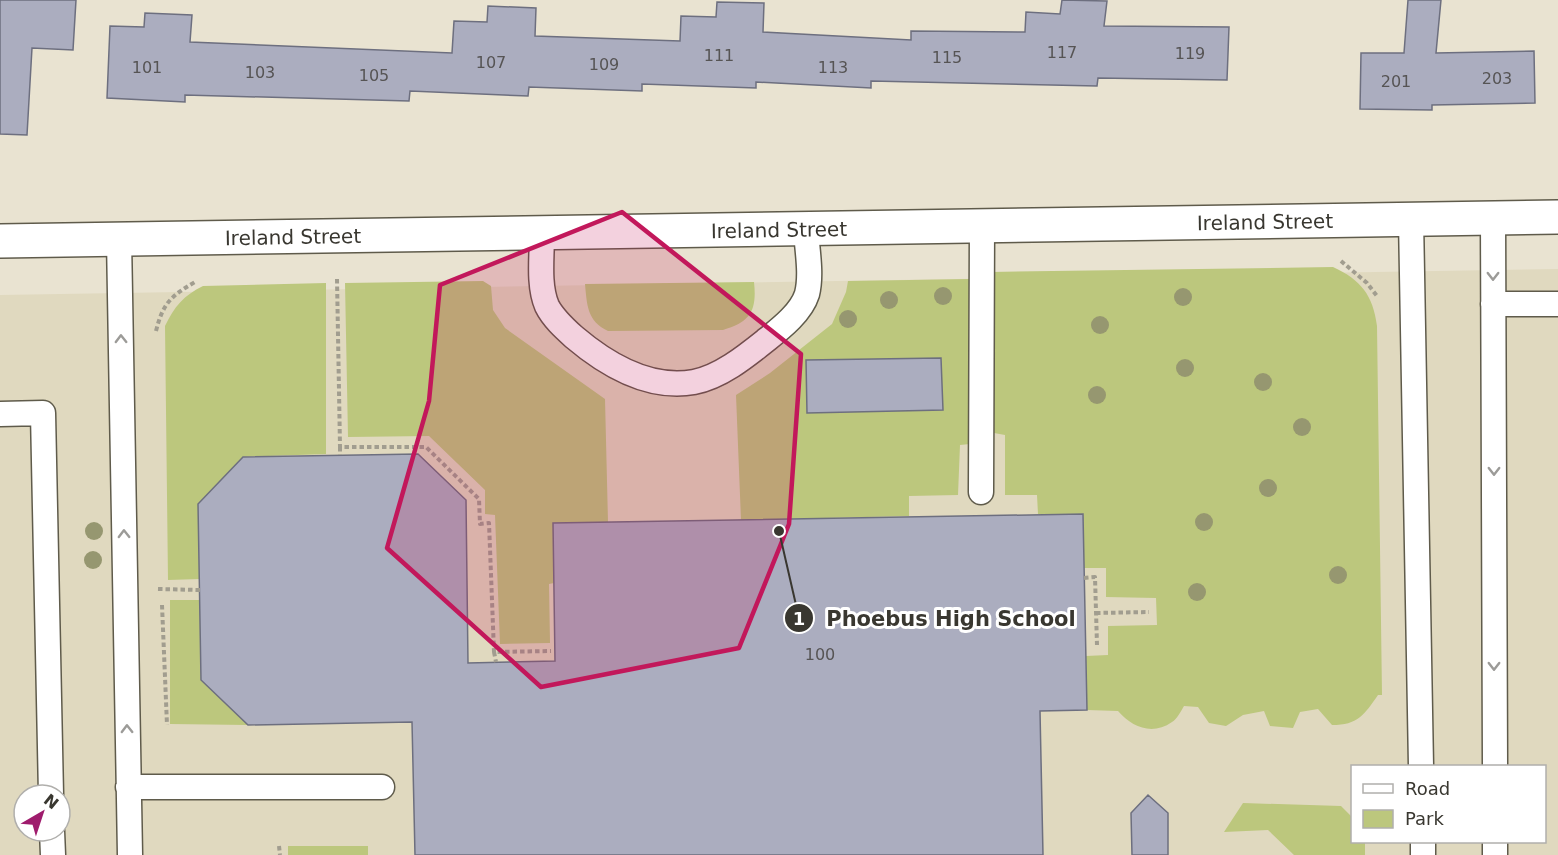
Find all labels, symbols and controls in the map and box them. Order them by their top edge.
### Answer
house number: 117 [1047,43,1077,62]
house number: 119 [1175,44,1205,63]
house number: 111 [704,46,734,65]
house number: 115 [932,48,962,67]
house number: 107 [476,53,506,72]
house number: 109 [589,55,619,74]
house number: 101 [132,58,162,77]
house number: 113 [818,58,848,77]
house number: 103 [245,63,275,82]
house number: 105 [359,66,389,85]
house number: 203 [1482,69,1512,88]
house number: 201 [1381,72,1411,91]
street label: Ireland Street [1197,209,1333,235]
street label: Ireland Street [711,217,847,243]
street label: Ireland Street [225,224,361,250]
one-way arrow [1487,272,1499,281]
one-way arrow [115,334,127,343]
one-way arrow [1488,467,1500,476]
one-way arrow [118,529,131,538]
callout: Phoebus High School [784,599,1088,638]
text: Phoebus High School [826,607,1076,631]
text: 1 [793,608,805,629]
house number: 100 [805,645,835,664]
one-way arrow [1488,662,1500,671]
one-way arrow [121,724,134,733]
legend [1351,765,1546,843]
text: Road [1405,778,1450,799]
north arrow [12,783,72,843]
text: N [40,790,62,813]
text: Park [1405,808,1444,829]

